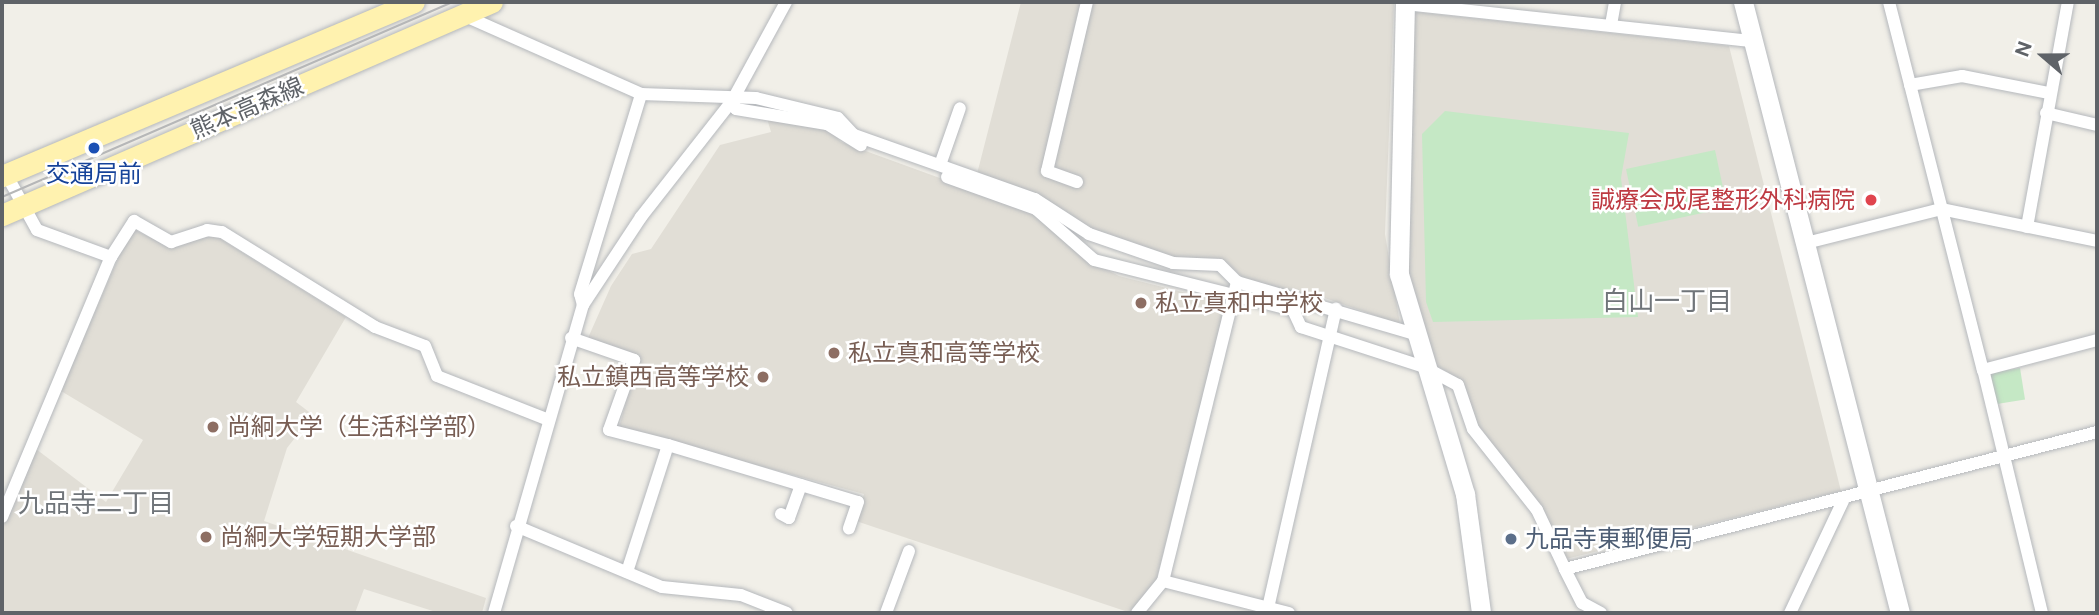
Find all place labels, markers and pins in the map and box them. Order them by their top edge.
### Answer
marker: 交通局前 [86,140,102,156]
place label: 交通局前 [46,160,142,188]
place label: 誠療会成尾整形外科病院 [1591,186,1855,214]
marker: 誠療会成尾整形外科病院 [1861,190,1881,210]
place label: 私立真和中学校 [1155,289,1323,317]
marker: 私立真和中学校 [1133,295,1149,311]
place label: 私立真和高等学校 [848,339,1040,367]
marker: 私立真和高等学校 [826,345,842,361]
place label: 私立鎮西高等学校 [557,363,749,391]
marker: 私立鎮西高等学校 [755,369,771,385]
place label: 尚絅大学（生活科学部） [227,413,491,441]
marker: 尚絅大学（生活科学部） [205,419,221,435]
place label: 尚絅大学短期大学部 [220,523,436,551]
place label: 九品寺東郵便局 [1525,525,1693,553]
marker: 尚絅大学短期大学部 [198,529,214,545]
marker: 九品寺東郵便局 [1503,531,1519,547]

